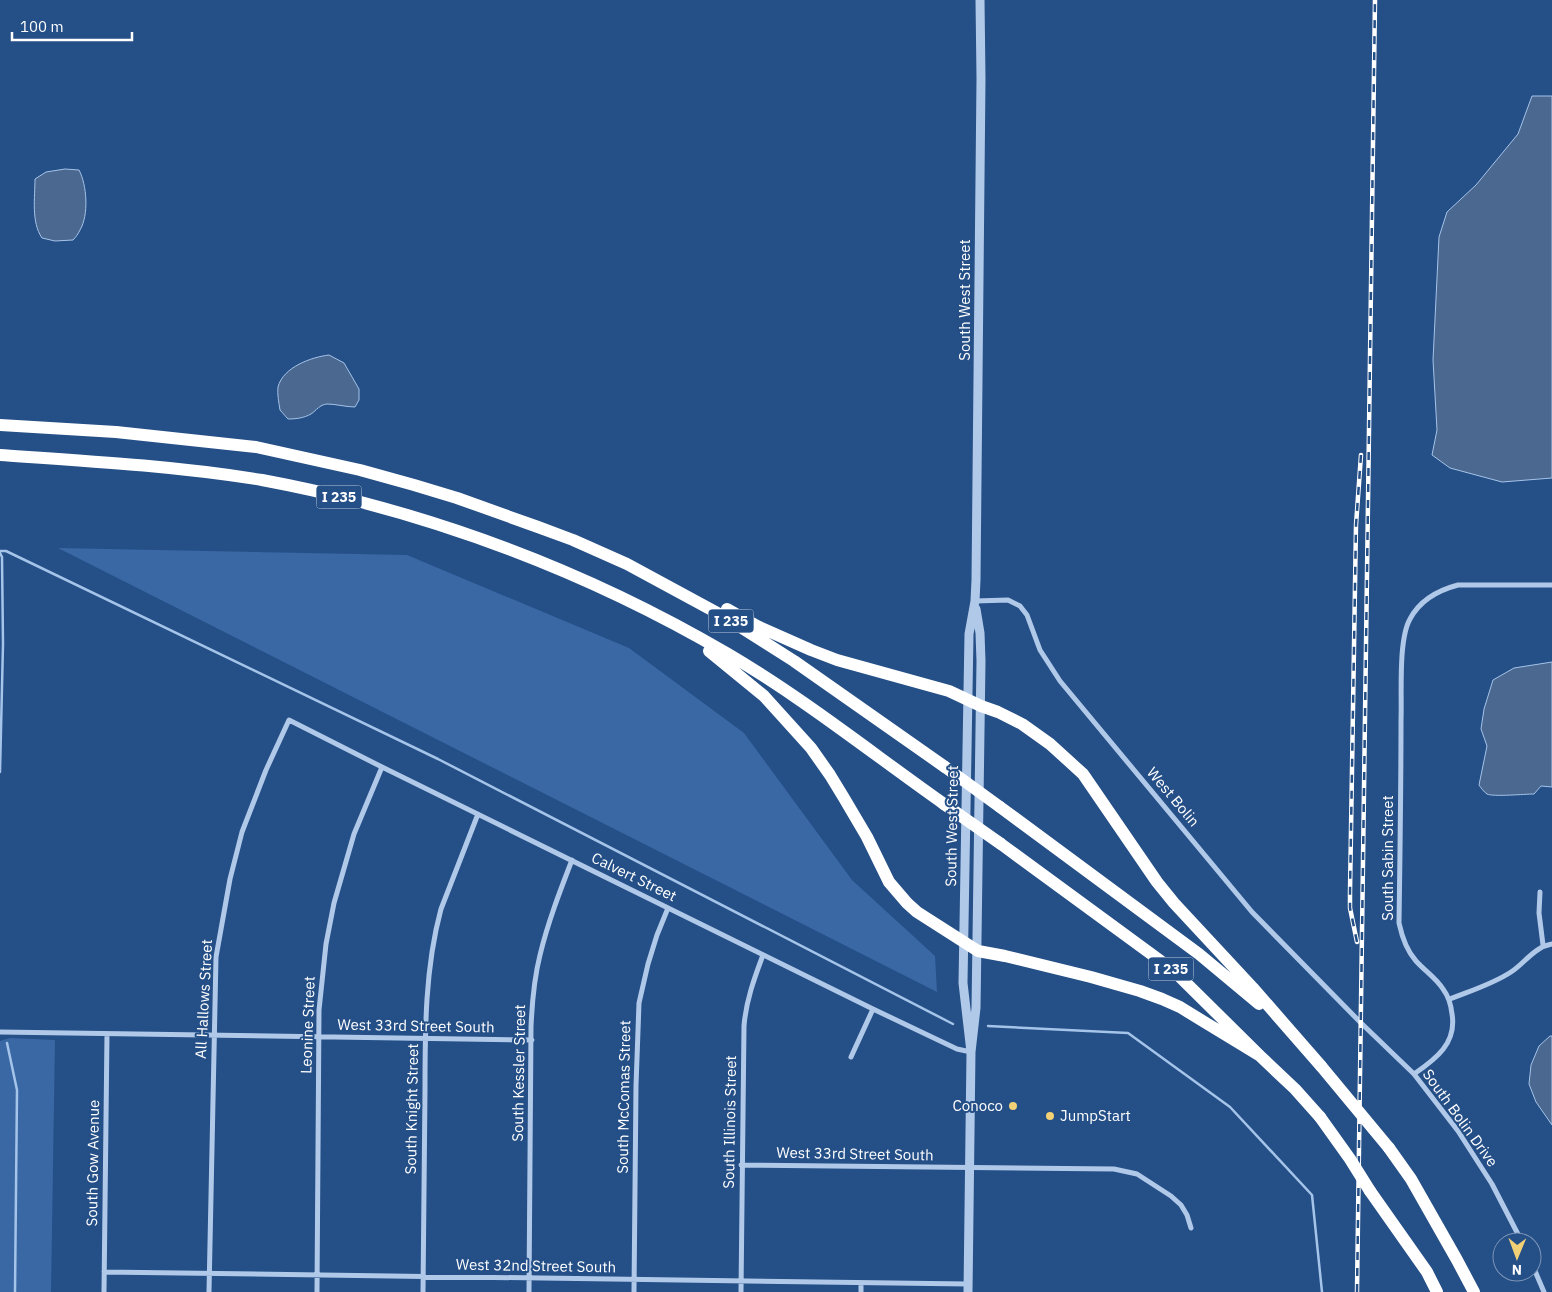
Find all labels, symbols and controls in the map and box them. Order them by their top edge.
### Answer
scale bar [12,10,132,42]
text: 100 m [20,17,64,36]
street label: South West Street [955,239,974,361]
road number: I 235 [316,486,362,508]
road number: I 235 [708,610,754,632]
street label: West Bolin [1143,763,1204,830]
street label: South West Street [941,765,962,887]
street label: South Sabin Street [1378,795,1397,921]
street label: Calvert Street [589,848,680,905]
street label: All Hallows Street [191,939,216,1059]
road number: I 235 [1148,958,1194,981]
street label: Leonine Street [296,976,319,1074]
street label: South Kessler Street [508,1004,529,1142]
street label: West 33rd Street South [337,1015,495,1036]
street label: South McComas Street [613,1020,634,1174]
street label: South Knight Street [401,1043,422,1175]
street label: South Illinois Street [719,1055,740,1189]
street label: South Bolin Drive [1419,1065,1502,1170]
place label: Conoco [953,1096,1003,1115]
street label: South Gow Avenue [82,1099,103,1227]
marker: Conoco [1007,1100,1019,1112]
place label: JumpStart [1060,1106,1131,1125]
marker: JumpStart [1044,1110,1056,1122]
street label: West 33rd Street South [776,1143,934,1164]
north arrow [1492,1232,1542,1282]
street label: West 32nd Street South [456,1255,616,1276]
text: N [1512,1261,1522,1279]

